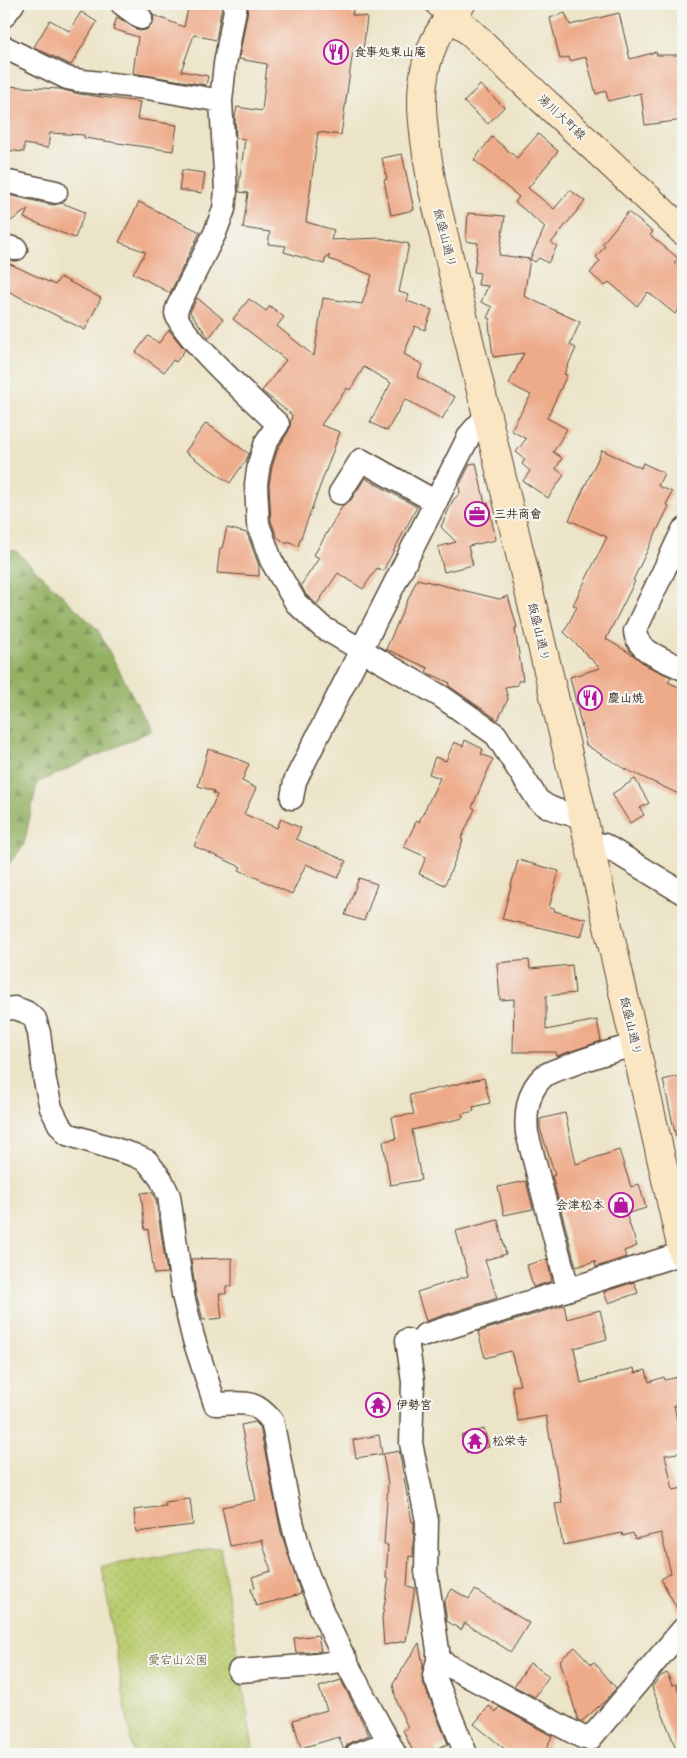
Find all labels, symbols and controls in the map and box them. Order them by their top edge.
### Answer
restaurant icon: 食事処東山庵 [323,39,349,65]
place label: 食事処東山庵 [354,43,426,62]
street label: 湯川大町線 [533,90,590,145]
street label: 飯盛山通り [428,207,461,270]
office icon: 三井商會 [464,501,490,527]
place label: 三井商會 [494,505,542,524]
street label: 飯盛山通り [523,601,555,663]
restaurant icon: 慶山焼 [577,685,603,711]
place label: 慶山焼 [608,689,644,708]
street label: 飯盛山通り [615,995,647,1057]
shop icon: 会津松本 [608,1192,634,1218]
place label: 会津松本 [556,1196,605,1215]
temple icon: 伊勢宮 [365,1392,391,1418]
place label: 伊勢宮 [396,1396,432,1415]
temple icon: 松栄寺 [462,1428,488,1454]
place label: 松栄寺 [492,1432,528,1451]
park label: 愛宕山公園 [148,1651,208,1670]

